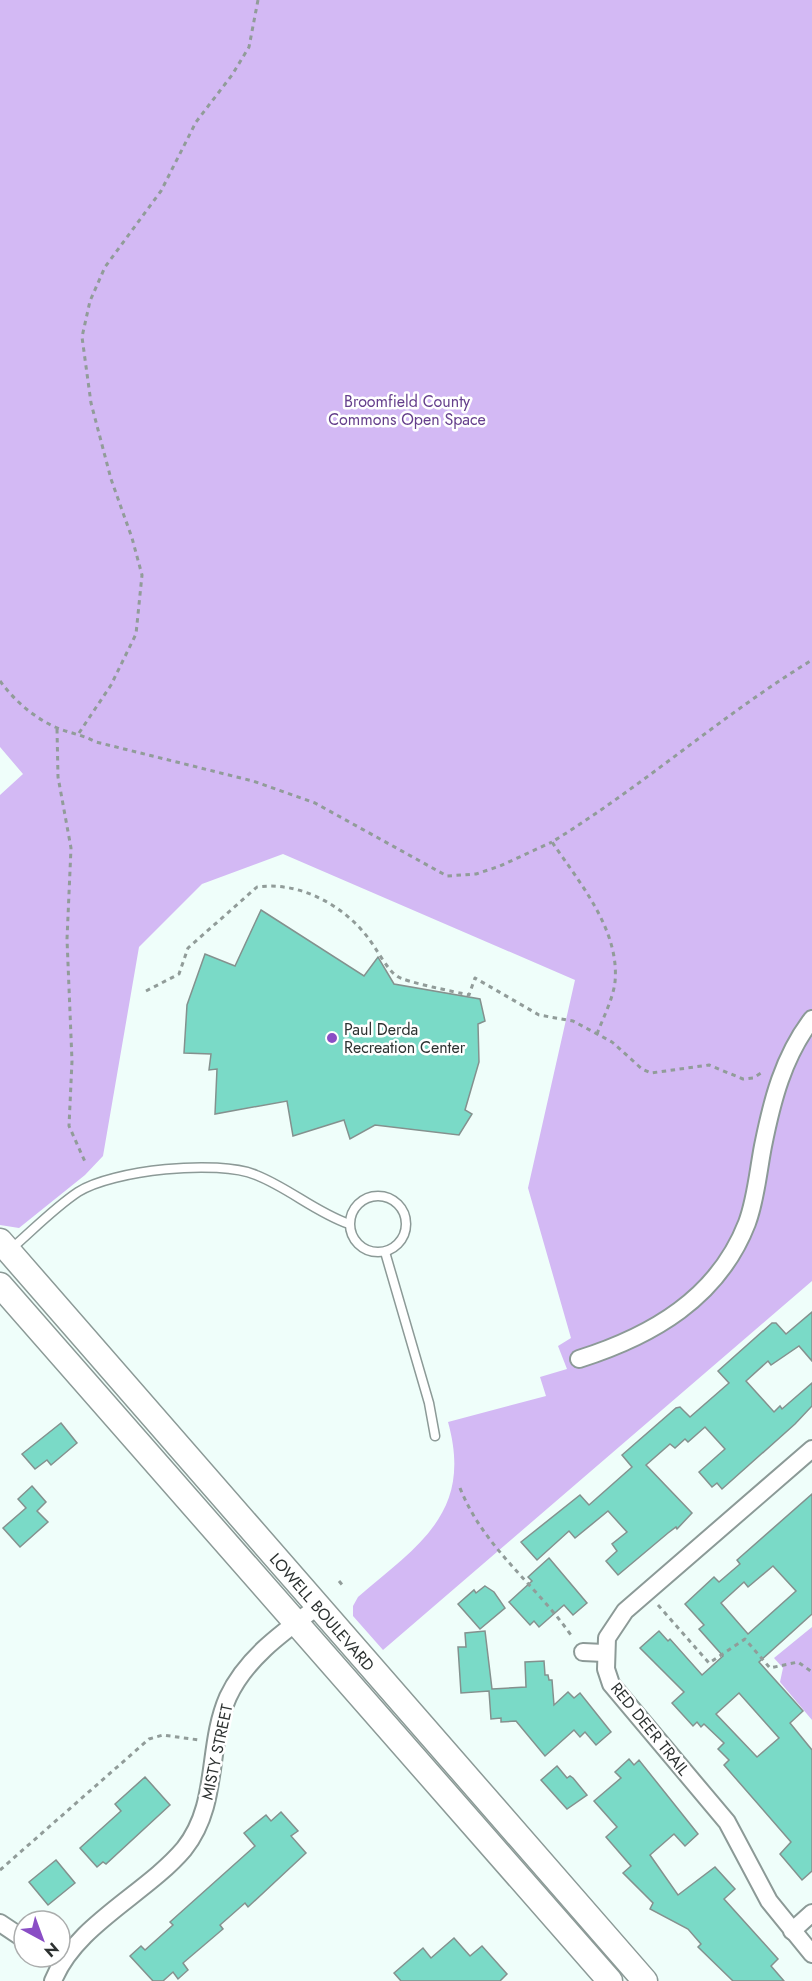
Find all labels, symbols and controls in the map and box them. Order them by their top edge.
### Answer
park label: Broomfield County Commons Open Space [328,390,486,431]
place label: Paul Derda Recreation Center [344,1018,466,1059]
marker: Paul Derda Recreation Center [325,1031,339,1045]
street label: LOWELL BOULEVARD [264,1548,380,1676]
street label: RED DEER TRAIL [605,1678,695,1781]
street label: MISTY STREET [196,1701,239,1802]
north arrow [12,1909,72,1969]
text: N [39,1937,64,1963]

